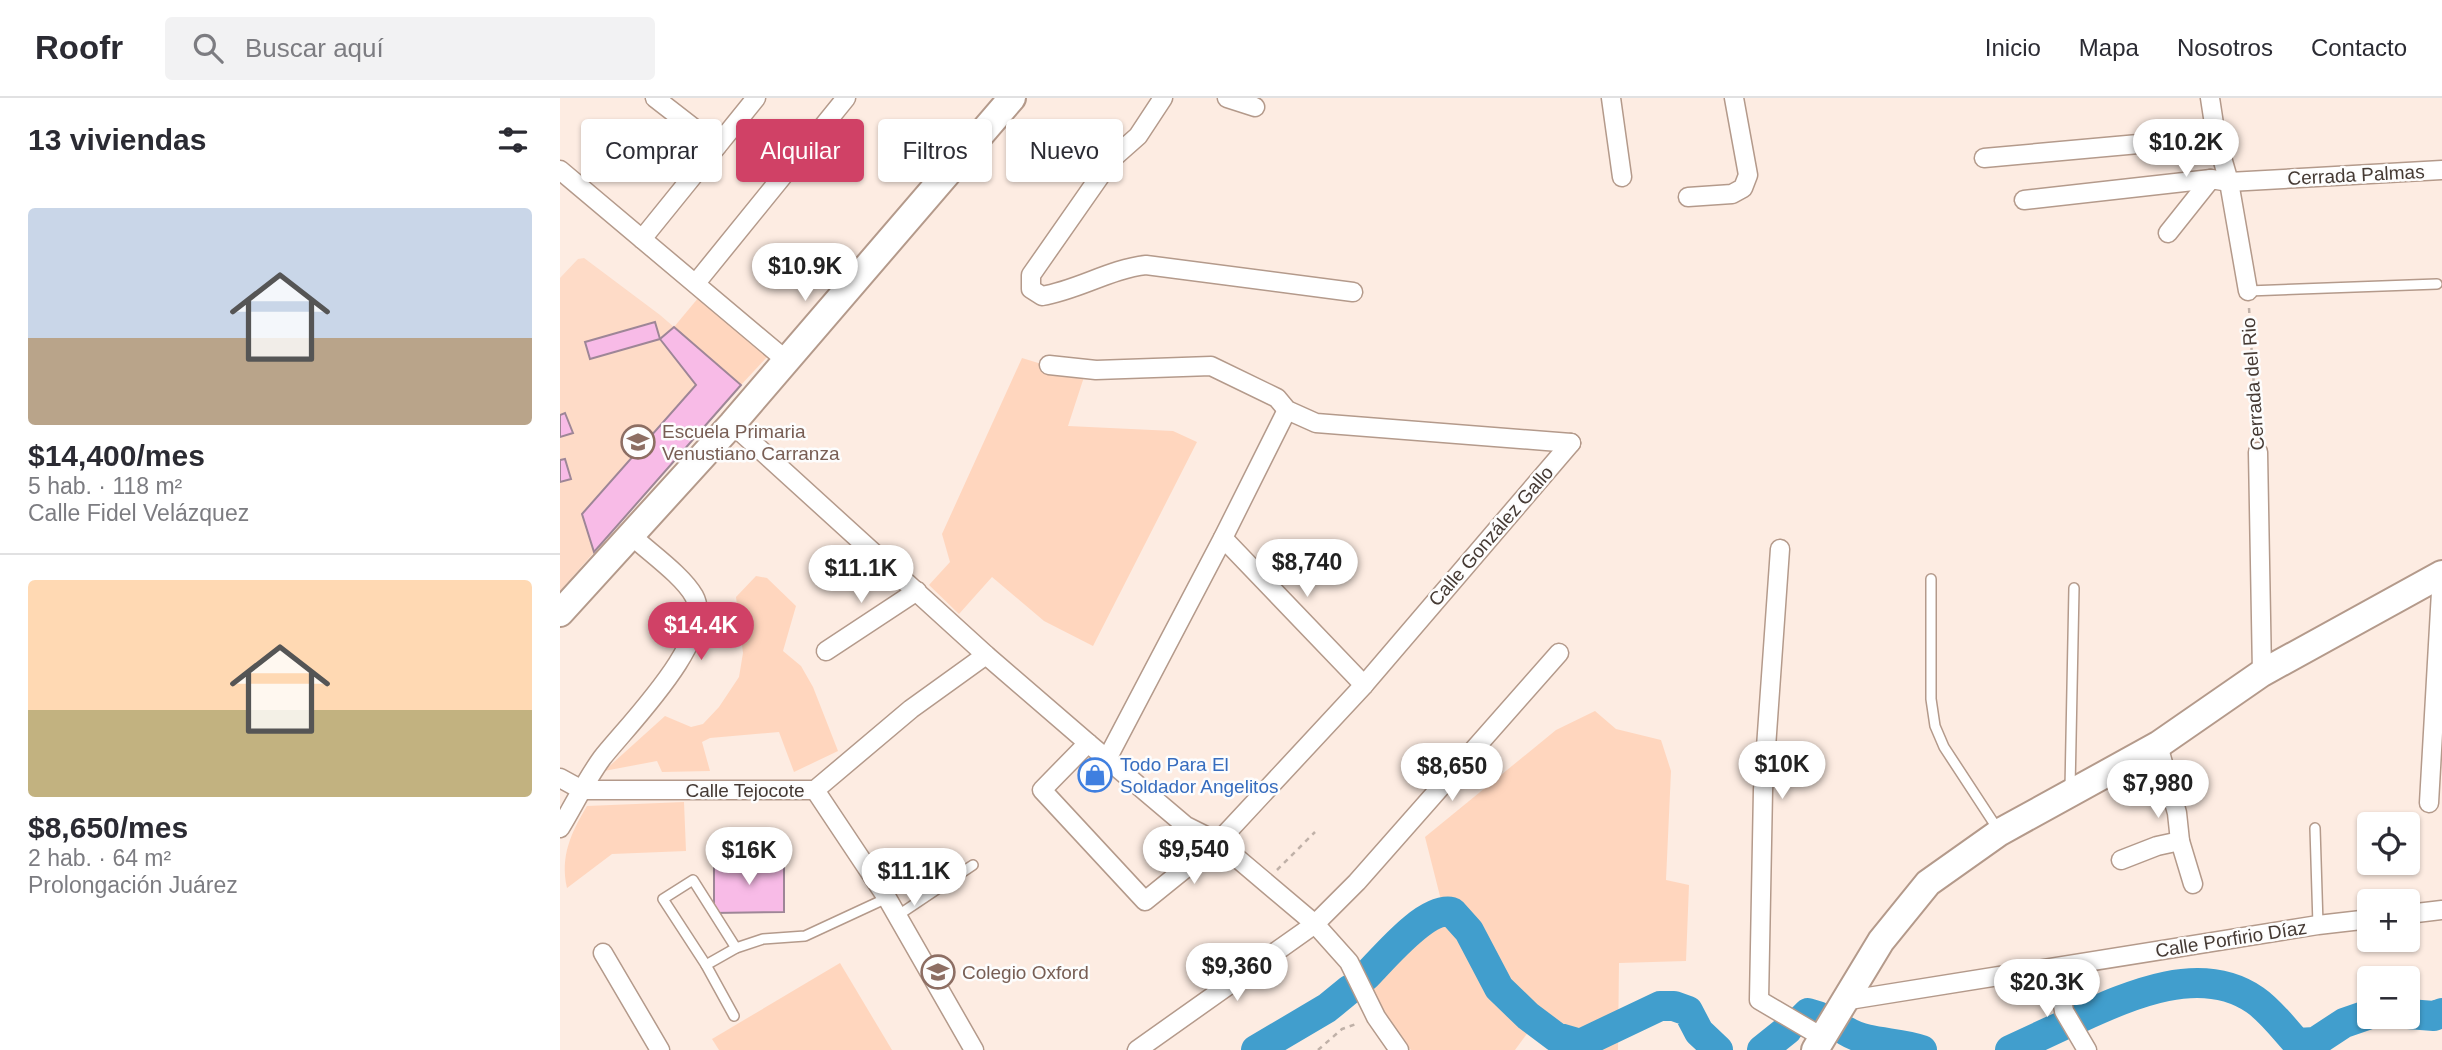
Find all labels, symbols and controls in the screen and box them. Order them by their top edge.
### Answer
search box [165,17,655,80]
text: Roofr [35,29,123,66]
icon: search [189,29,227,67]
text: Buscar aquí [245,33,384,63]
text: Inicio [1985,34,2041,61]
text: Mapa [2079,34,2139,61]
text: Nosotros [2177,34,2273,61]
text: Contacto [2311,34,2407,61]
chip: Comprar [581,119,722,182]
chip: Alquilar [736,119,864,182]
chip: Filtros [878,119,992,182]
chip: Nuevo [1006,119,1123,182]
pin: $10.2K [2129,120,2243,179]
icon: filters [494,121,532,159]
text: 13 viviendas [28,123,206,156]
text: $10.2K [2149,129,2223,155]
street label: Cerrada Palmas [2287,161,2425,189]
pin: $10.9K [748,244,862,303]
text: $10.9K [768,253,842,279]
icon: home [217,254,343,380]
street label: Cerrada del Rio [2238,317,2268,451]
place label: Escuela Primaria Venustiano Carranza [662,421,840,464]
school or university icon: Escuela Primaria Venustiano Carranza [619,423,657,461]
text: $14,400/mes [28,439,205,472]
street label: Calle González Gallo [1425,462,1557,610]
text: 5 hab. · 118 m² [28,473,182,499]
text: Calle Fidel Velázquez [28,500,249,526]
pin: $8,740 [1250,540,1364,599]
pin: $11.1K [804,546,918,605]
text: $8,740 [1272,549,1342,575]
text: $11.1K [825,555,897,581]
pin: $14.4K [644,602,758,662]
text: $14.4K [664,612,738,638]
icon: home [217,626,343,752]
pin: $10K [1741,742,1823,801]
pin: $8,650 [1395,744,1509,803]
text: $10K [1755,751,1809,777]
text: $8,650 [1417,753,1487,779]
place label: Todo Para El Soldador Angelitos [1120,754,1278,797]
shop icon: Todo Para El Soldador Angelitos [1076,756,1114,794]
pin: $7,980 [2101,760,2215,820]
text: $7,980 [2123,770,2193,796]
street label: Calle Tejocote [685,780,805,801]
text: $8,650/mes [28,811,188,844]
map controls [2357,812,2420,1029]
button: locate [2357,812,2420,875]
pin: $9,540 [1137,826,1251,886]
pin: $16K [708,828,790,887]
text: $9,540 [1159,836,1229,862]
text: $16K [722,837,776,863]
text: 2 hab. · 64 m² [28,845,171,871]
pin: $11.1K [857,848,971,908]
text: $11.1K [878,858,950,884]
text: Prolongación Juárez [28,872,238,898]
button: + [2357,889,2420,952]
street label: Calle Porfirio Díaz [2154,917,2308,961]
pin: $9,360 [1180,944,1294,1003]
school or university icon: Colegio Oxford [919,953,957,991]
text: $9,360 [1202,953,1272,979]
pin: $20.3K [1990,960,2104,1019]
place label: Colegio Oxford [962,962,1089,983]
button: − [2357,966,2420,1029]
text: $20.3K [2010,969,2084,995]

